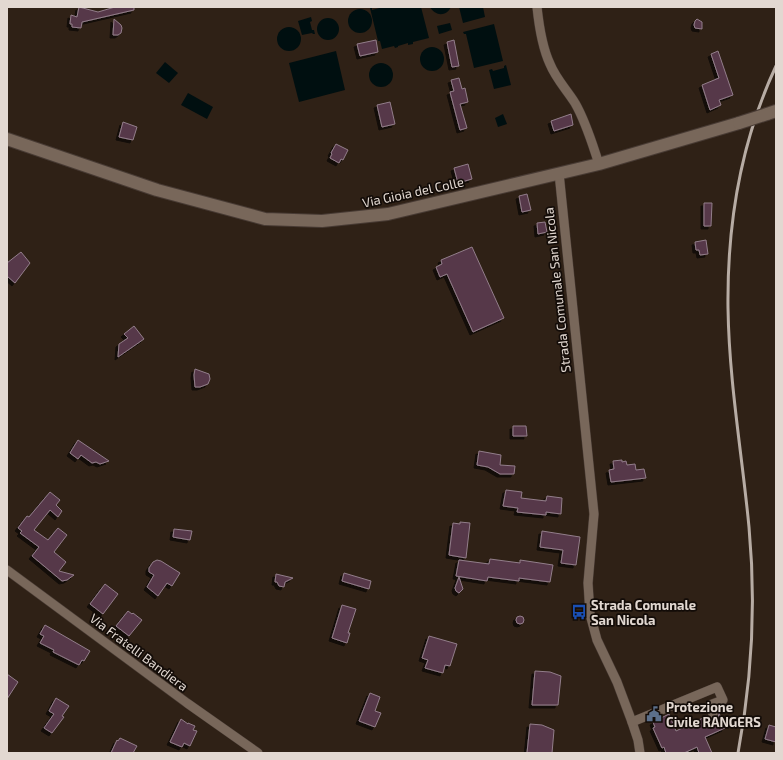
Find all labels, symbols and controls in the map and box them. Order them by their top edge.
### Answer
street label: Via Gioia del Colle [361,173,465,211]
street label: Strada Comunale San Nicola [540,207,574,373]
place label: Strada Comunale San Nicola [591,597,696,628]
bus stop icon: Strada Comunale San Nicola [570,603,588,621]
street label: Via Fratelli Bandiera [87,610,191,694]
place label: Protezione Civile RANGERS [666,699,761,730]
public building icon: Protezione Civile RANGERS [645,705,663,723]

